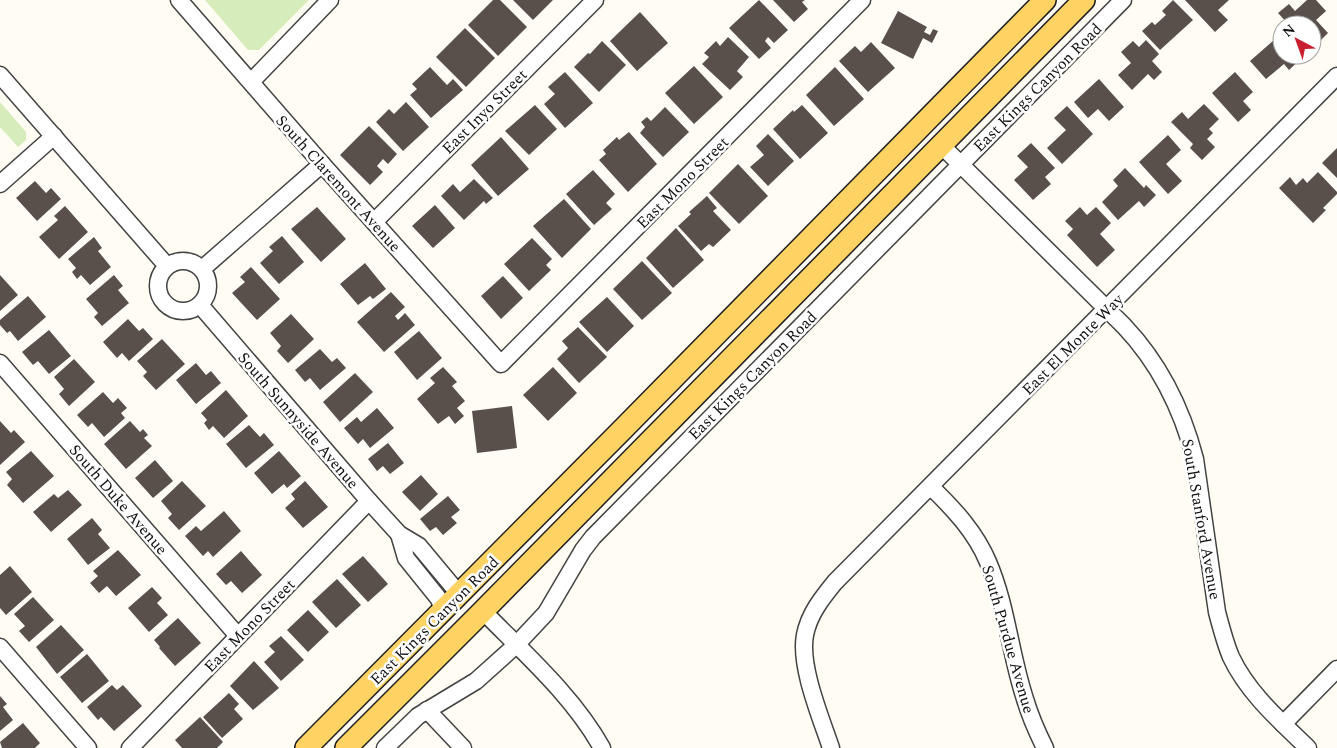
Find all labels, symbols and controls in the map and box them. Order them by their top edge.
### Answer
north arrow [1272,15,1322,65]
street label: East Kings Canyon Road [968,18,1108,158]
text: N [1278,19,1300,42]
street label: East Inyo Street [436,63,533,160]
street label: South Claremont Avenue [270,110,407,258]
street label: East Mono Street [631,131,735,235]
street label: East El Monte Way [1016,287,1130,401]
street label: East Kings Canyon Road [683,306,823,446]
street label: South Sunnyside Avenue [232,347,365,494]
street label: South Stanford Avenue [1175,437,1227,602]
street label: South Duke Avenue [63,439,173,560]
street label: East Kings Canyon Road [365,551,505,691]
street label: South Purdue Avenue [975,562,1041,716]
street label: East Mono Street [199,573,301,678]

